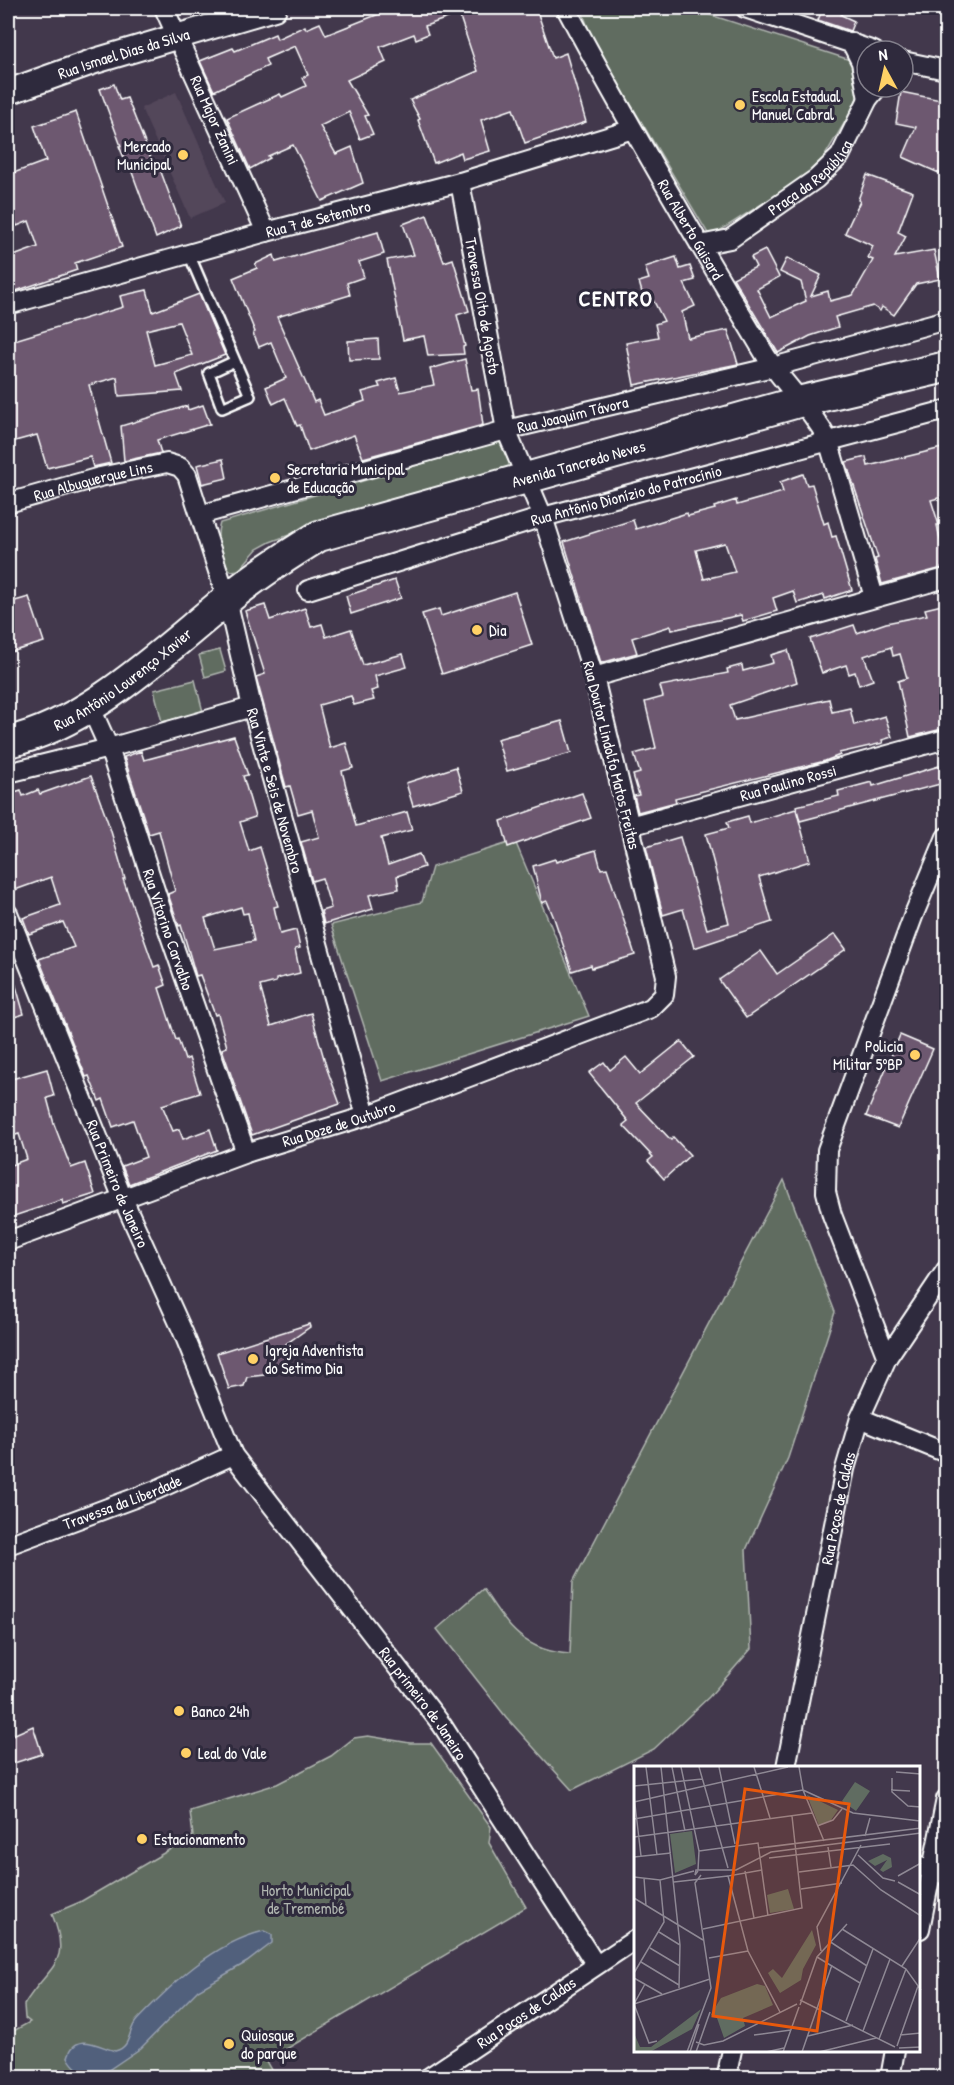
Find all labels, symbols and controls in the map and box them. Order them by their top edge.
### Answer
street label: Rua Ismael Dias da Silva [55,23,192,84]
north arrow [855,39,915,99]
text: N [877,43,889,66]
street label: Rua Major Zanini [185,72,245,168]
place label: Escola Estadual Manuel Cabral [752,85,841,125]
marker: Escola Estadual Manuel Cabral [733,98,747,112]
place label: Mercado Municipal [117,135,172,175]
street label: Praça da República [763,136,857,220]
marker: Mercado Municipal [176,148,190,162]
street label: Rua Alberto Guisard [653,175,729,284]
street label: Rua 7 de Setembro [263,194,373,243]
street label: Travessa Oito de Agosto [460,236,506,377]
district label: CENTRO [578,283,654,313]
street label: Rua Joaquim Távora [515,391,630,438]
street label: Avenida Tancredo Neves [509,434,648,493]
street label: Rua Albuquerque Lins [31,455,154,506]
place label: Secretaria Municipal de Educação [287,458,406,498]
street label: Rua Antônio Dionízio do Patrocínio [528,459,724,531]
marker: Secretaria Municipal de Educação [268,471,282,485]
place label: Dia [489,619,506,641]
street label: Rua Antônio Lourenço Xavier [50,622,196,736]
marker: Dia [470,623,484,637]
street label: Rua Doutor Lindolfo Matos Freitas [578,659,646,851]
street label: Rua Vinte e Seis de Novembro [242,705,309,876]
street label: Rua Paulino Rossi [738,759,839,806]
street label: Rua Vitorino Carvalho [138,866,199,994]
place label: Policia Militar 5ºBP [833,1035,903,1075]
marker: Policia Militar 5ºBP [908,1048,922,1062]
street label: Rua Doze de Outubro [280,1095,399,1152]
street label: Rua Primeiro de Janeiro [81,1116,155,1251]
place label: Igreja Adventista do Setimo Dia [265,1339,363,1379]
marker: Igreja Adventista do Setimo Dia [246,1352,260,1366]
street label: Rua Poços de Caldas [815,1449,861,1566]
street label: Travessa da Liberdade [60,1469,185,1535]
street label: Rua primeiro de Janeiro [374,1642,473,1765]
place label: Banco 24h [191,1700,249,1722]
marker: Banco 24h [172,1704,186,1718]
place label: Leal do Vale [198,1742,267,1764]
marker: Leal do Vale [179,1746,193,1760]
inset map [634,1766,921,2052]
place label: Estacionamento [154,1828,246,1850]
marker: Estacionamento [135,1832,149,1846]
park label: Horto Municipal de Tremembé [261,1879,352,1919]
street label: Rua Poços de Caldas [472,1971,580,2053]
place label: Quiosque do parque [241,2024,297,2064]
marker: Quiosque do parque [222,2037,236,2051]

